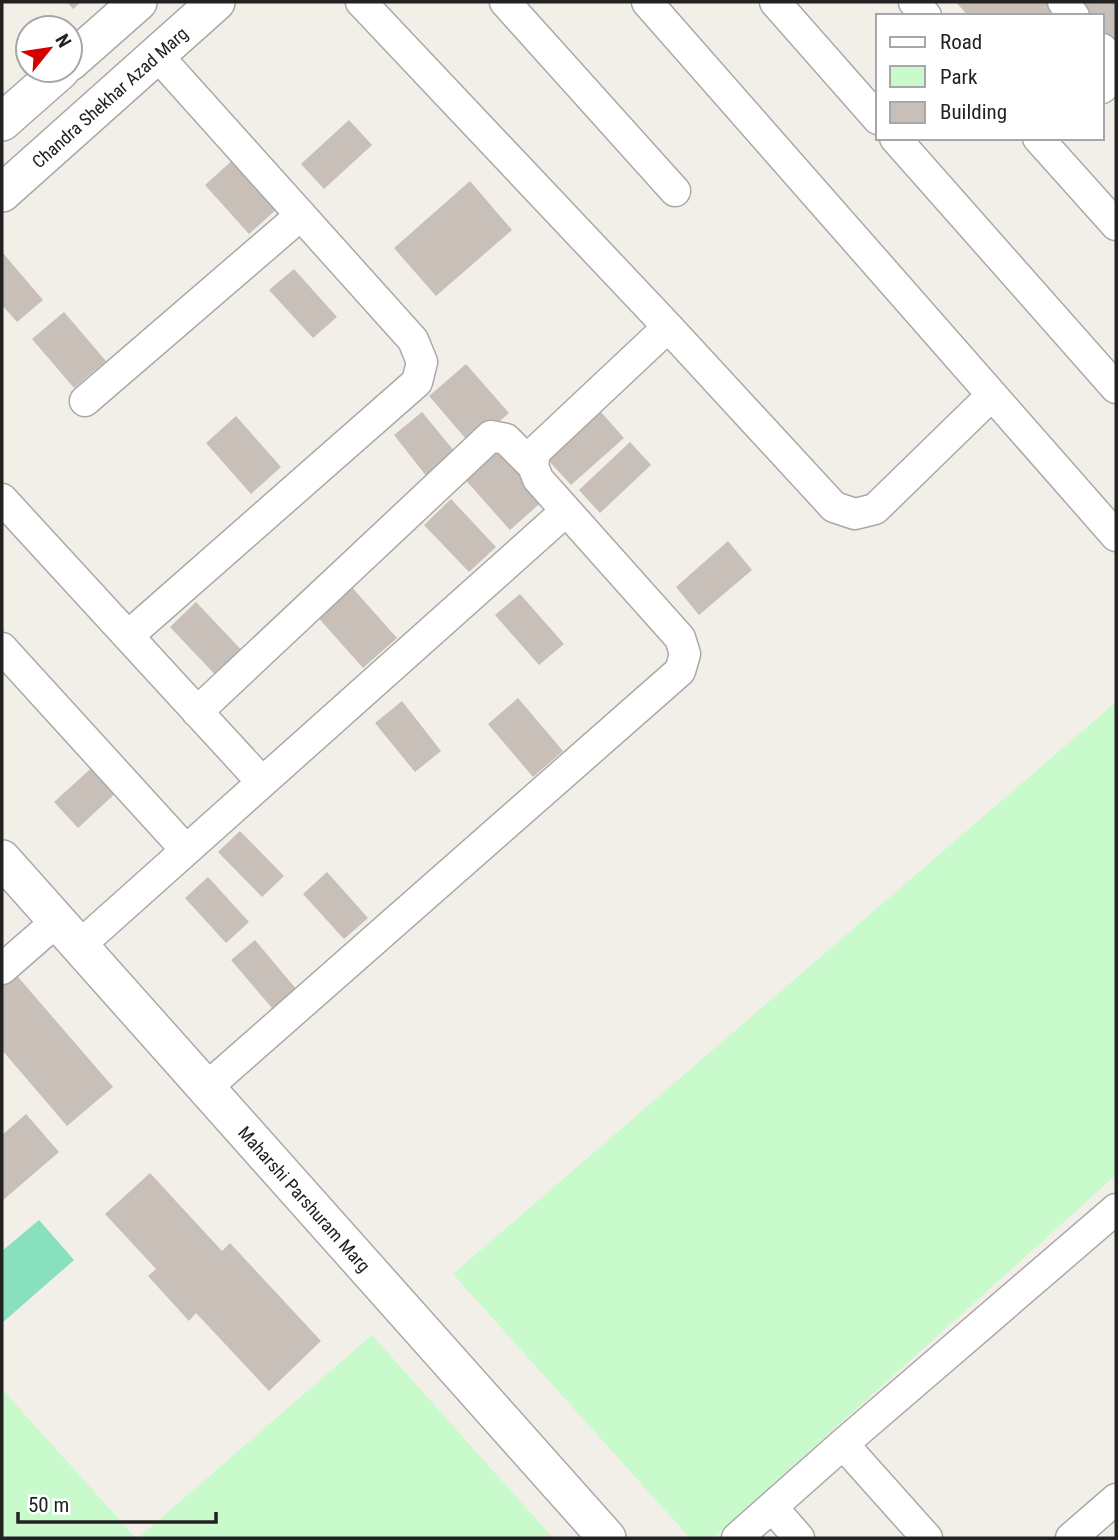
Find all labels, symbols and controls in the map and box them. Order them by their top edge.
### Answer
north arrow [14,14,84,84]
legend [876,14,1104,140]
street label: Chandra Shekhar Azad Marg [27,22,191,172]
text: N [50,30,76,52]
text: Road [940,30,982,54]
text: Park [940,65,978,89]
text: Building [940,100,1007,124]
street label: Maharshi Parshuram Marg [234,1122,375,1276]
scale bar [18,1480,215,1524]
text: 50 m [28,1493,69,1517]

